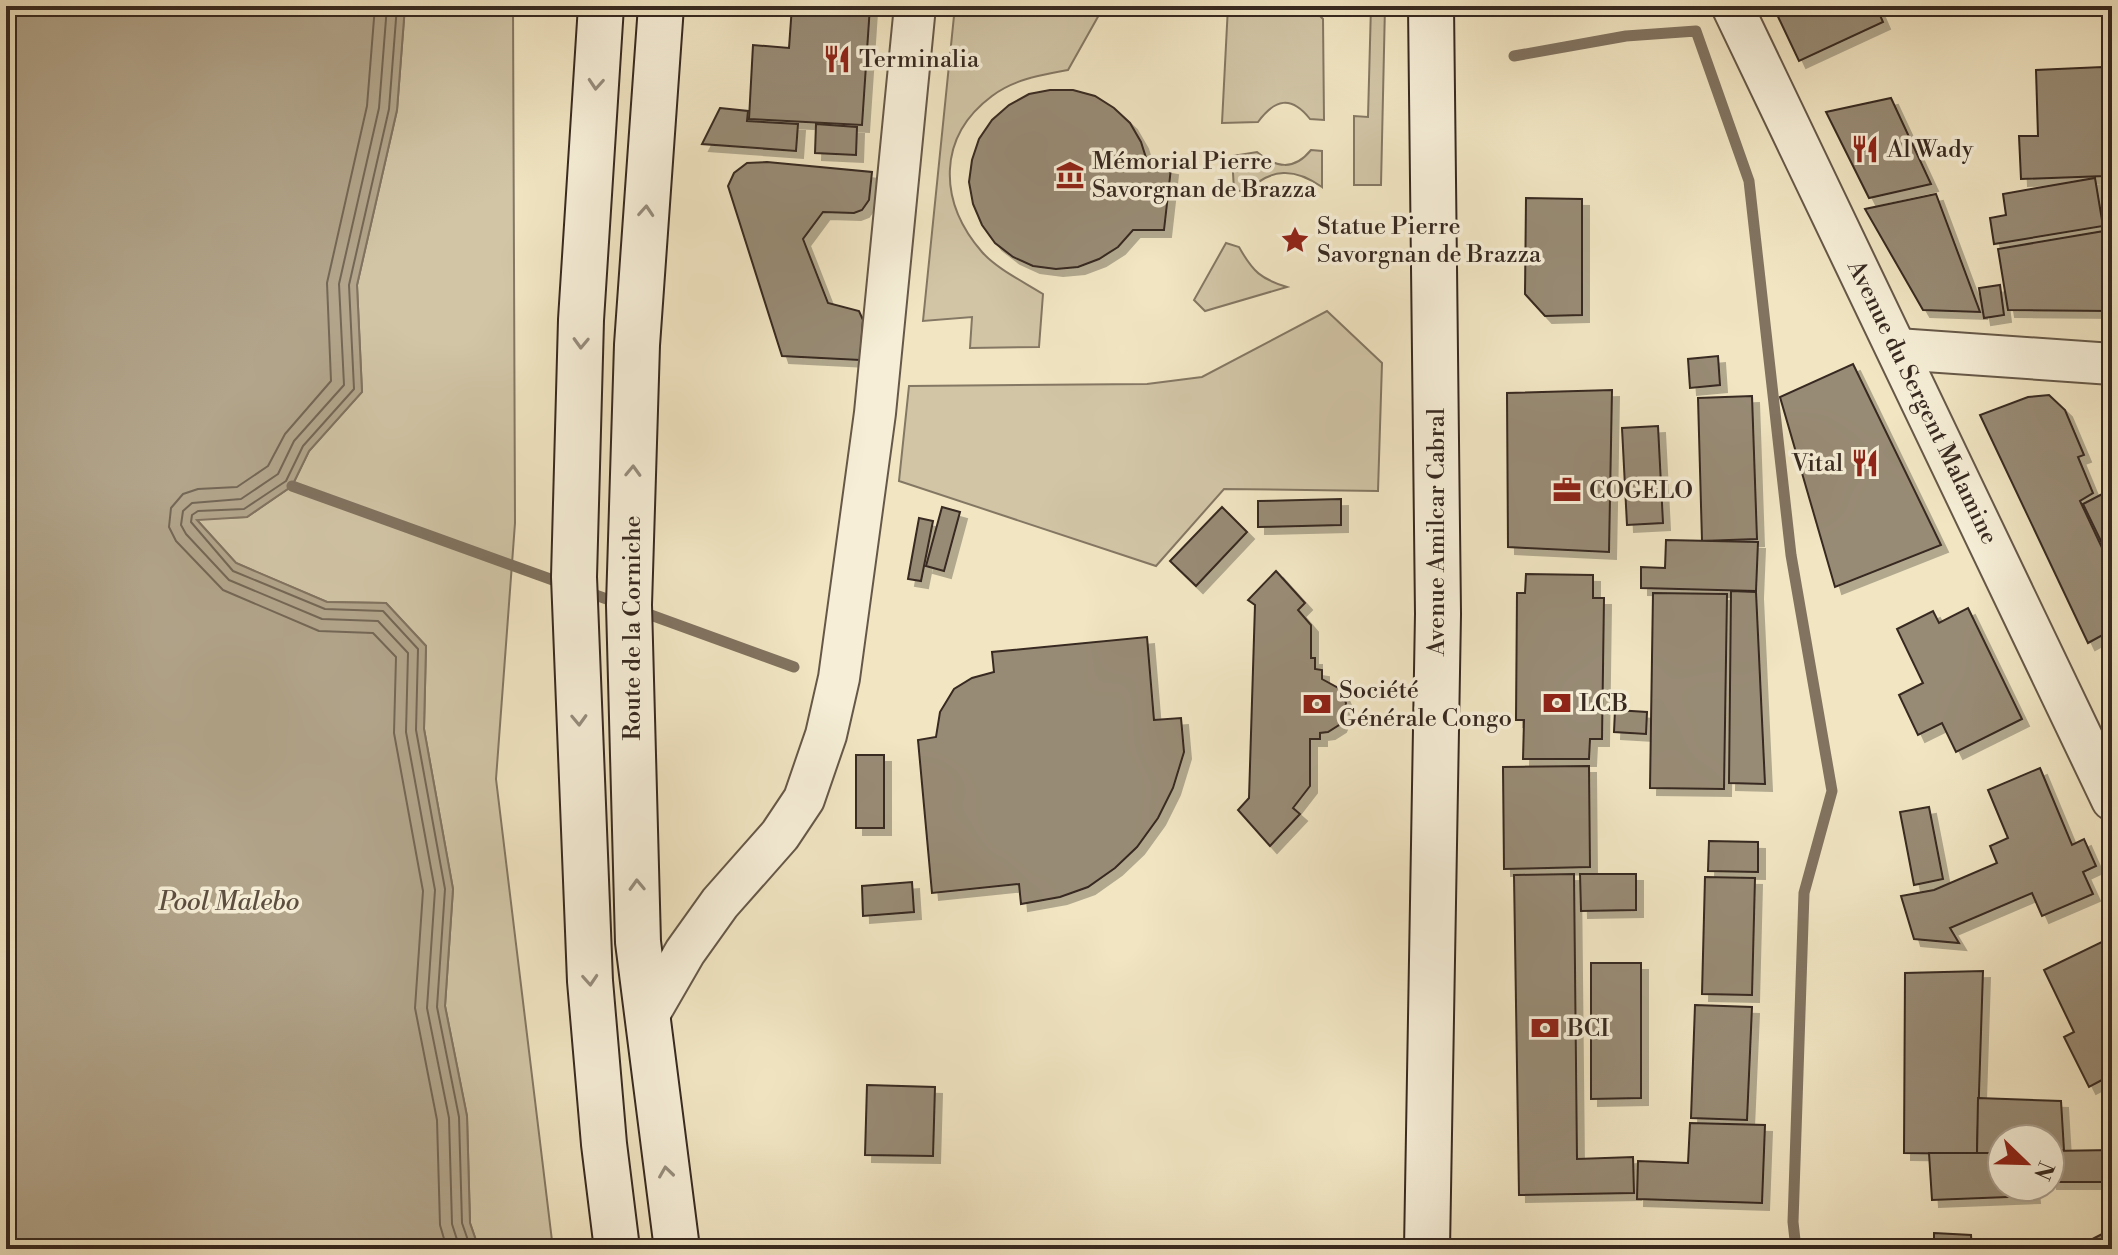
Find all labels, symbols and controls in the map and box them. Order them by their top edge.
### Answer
restaurant icon: Terminalia [822,44,852,74]
place label: Terminalia [859,45,980,75]
one-way arrow [588,78,605,91]
restaurant icon: Al Wady [1850,134,1880,164]
place label: Al Wady [1886,135,1974,165]
place label: Mémorial Pierre Savorgnan de Brazza [1092,147,1317,205]
museum icon: Mémorial Pierre Savorgnan de Brazza [1055,160,1085,190]
one-way arrow [637,204,654,217]
place label: Statue Pierre Savorgnan de Brazza [1317,212,1542,270]
place icon: Statue Pierre Savorgnan de Brazza [1280,225,1310,255]
street label: Avenue du Sergent Malamine [1840,255,2004,549]
one-way arrow [572,337,589,350]
street label: Avenue Amilcar Cabral [1422,408,1452,657]
restaurant icon: Vital [1850,448,1880,478]
place label: Vital [1790,449,1843,479]
one-way arrow [624,464,641,477]
office icon: COGELO [1552,475,1582,505]
place label: COGELO [1589,476,1693,506]
street label: Route de la Corniche [618,515,648,741]
place label: Société Générale Congo [1339,676,1512,734]
bank icon: LCB [1542,688,1572,718]
bank icon: Société Générale Congo [1302,689,1332,719]
place label: LCB [1579,689,1628,719]
one-way arrow [570,714,587,727]
one-way arrow [628,878,645,891]
water label: Pool Malebo [158,886,299,918]
one-way arrow [582,974,599,987]
bank icon: BCI [1530,1013,1560,1043]
place label: BCI [1566,1014,1609,1044]
north arrow [1986,1123,2066,1203]
text: N [2027,1157,2059,1184]
one-way arrow [658,1165,675,1179]

